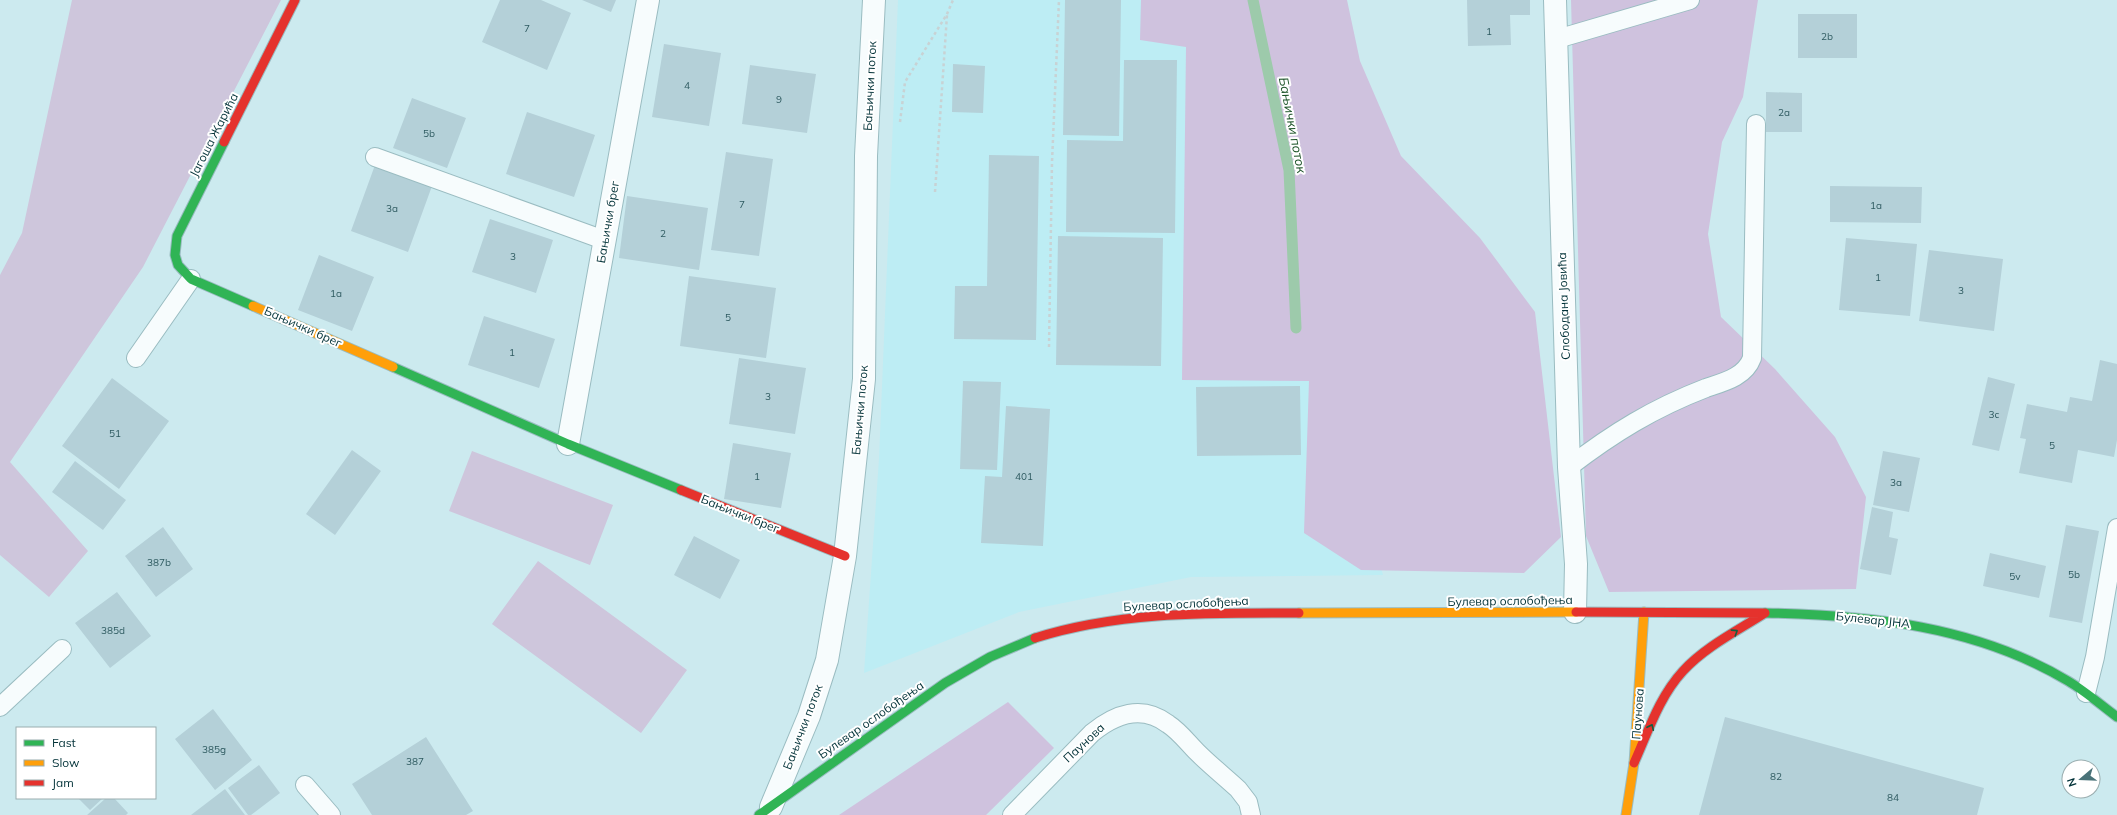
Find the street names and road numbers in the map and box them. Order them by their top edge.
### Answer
street label: Бањички поток [860,40,879,131]
street label: Јагоша Жарића [186,90,241,179]
street label: Бањички брег [593,179,622,264]
street label: Слободана Јовића [1554,252,1573,360]
street label: Бањички брег [262,303,345,351]
street label: Бањички поток [848,364,871,455]
street label: Бањички брег [699,491,782,536]
street label: Булевар ослобођења [1447,592,1573,609]
street label: Булевар ослобођења [1123,593,1249,614]
street label: Булевар ЈНА [1835,608,1911,631]
street label: Булевар ослобођења [815,677,926,762]
street label: Бањички поток [779,682,826,771]
street label: Паунова [1628,688,1647,740]
street label: Паунова [1060,720,1107,766]

